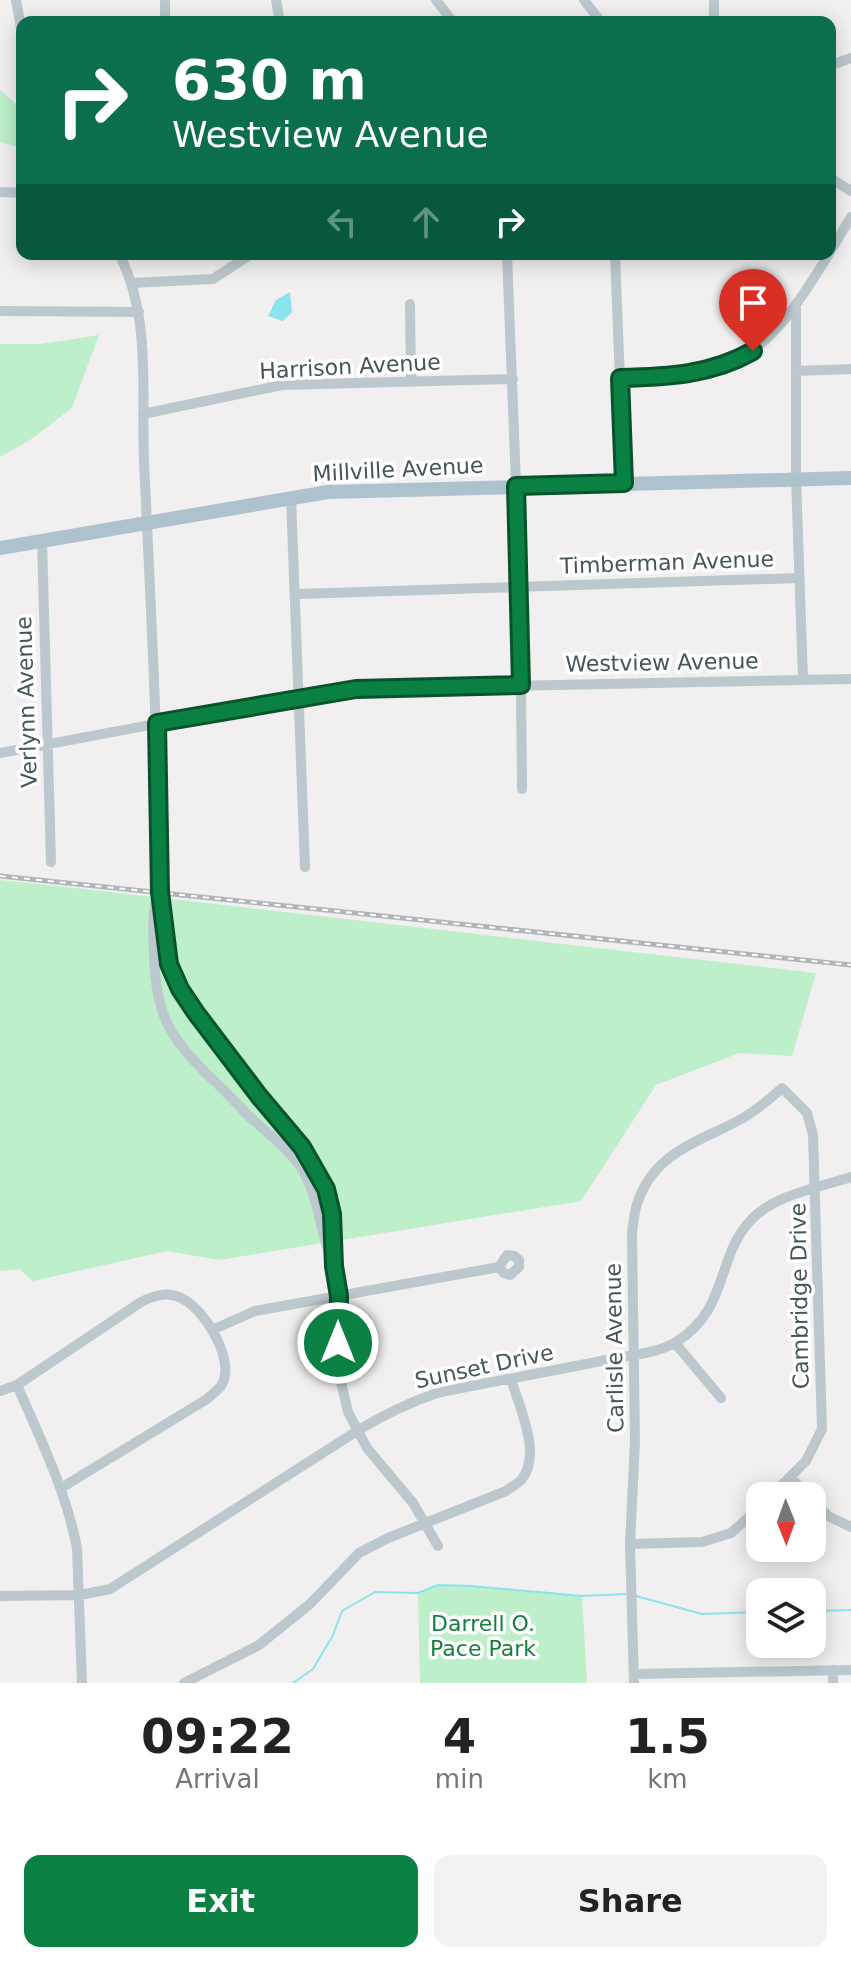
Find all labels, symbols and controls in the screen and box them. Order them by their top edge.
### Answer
text: 630 m [172,47,367,112]
icon: right [40,48,144,152]
text: Westview Avenue [172,114,489,155]
icon: left [320,200,364,244]
icon: ahead [404,200,448,244]
icon: right [488,200,532,244]
pin [719,269,787,351]
icon: arrive [731,281,775,325]
street label: Harrison Avenue [259,349,441,384]
street label: Millville Avenue [312,453,484,486]
street label: Timberman Avenue [559,546,774,579]
street label: Verlynn Avenue [11,616,42,788]
street label: Westview Avenue [565,648,759,677]
street label: Cambridge Drive [785,1203,814,1389]
street label: Carlisle Avenue [601,1263,628,1433]
position arrow [296,1301,380,1385]
street label: Sunset Drive [412,1340,556,1393]
north arrow [746,1482,826,1562]
map controls [746,1482,826,1658]
button: layers [746,1578,826,1658]
park label: Darrell O. Pace Park [430,1611,536,1661]
text: 09:22 [141,1708,294,1764]
text: 4 [443,1708,476,1764]
text: 1.5 [625,1708,710,1764]
text: Arrival [175,1764,260,1794]
text: min [435,1764,484,1794]
text: km [647,1764,688,1794]
button: Exit [24,1855,418,1947]
button: Share [434,1855,827,1947]

